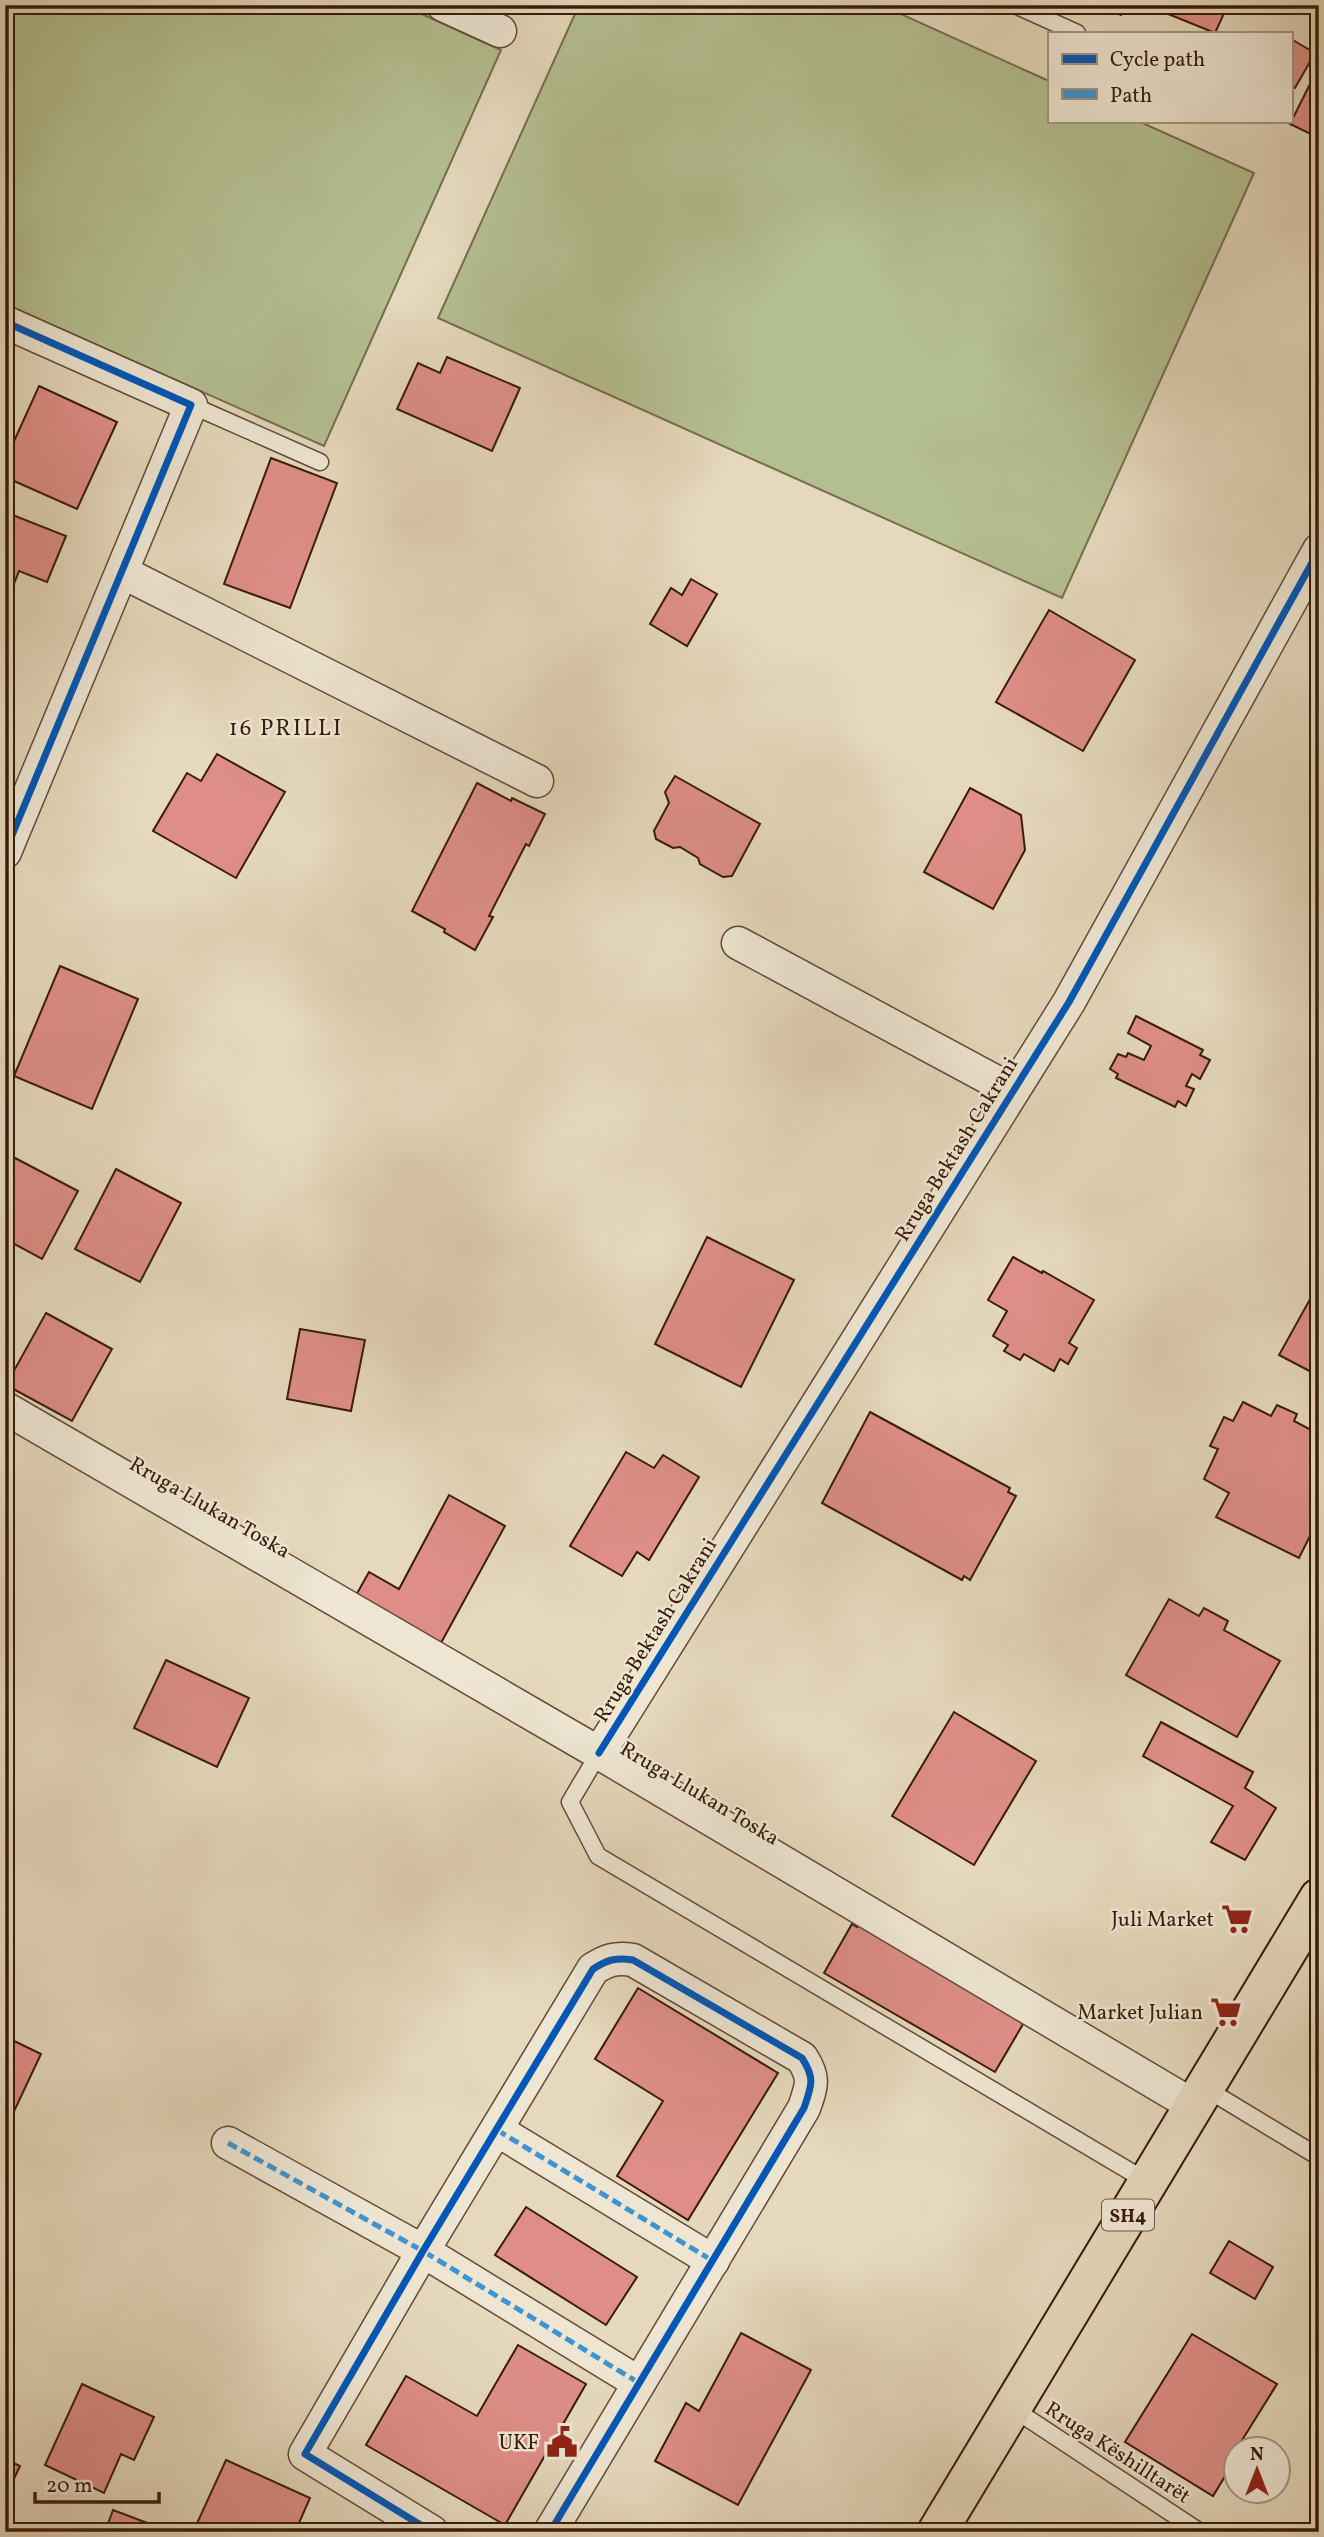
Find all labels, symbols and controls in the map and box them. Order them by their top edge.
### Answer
legend [1048,32,1292,122]
text: Cycle path [1110,46,1205,75]
text: Path [1110,82,1152,111]
district label: 16 PRILLI [229,713,343,745]
street label: Rruga Bektash Cakrani [889,1052,1026,1247]
street label: Rruga Llukan Toska [124,1450,295,1566]
street label: Rruga Bektash Cakrani [588,1533,725,1728]
street label: Rruga Llukan Toska [614,1735,784,1853]
supermarket icon: Juli Market [1220,1902,1254,1936]
place label: Juli Market [1111,1906,1214,1935]
supermarket icon: Market Julian [1209,1995,1243,2029]
place label: Market Julian [1077,1999,1203,2028]
road number: SH4 [1102,2200,1154,2230]
street label: Rruga Këshilltarët [1039,2395,1196,2511]
public building icon: UKF [545,2425,579,2459]
place label: UKF [499,2429,539,2458]
north arrow [1222,2436,1292,2506]
text: N [1250,2442,1264,2468]
scale bar [35,2460,159,2504]
text: 20 m [46,2472,92,2501]

